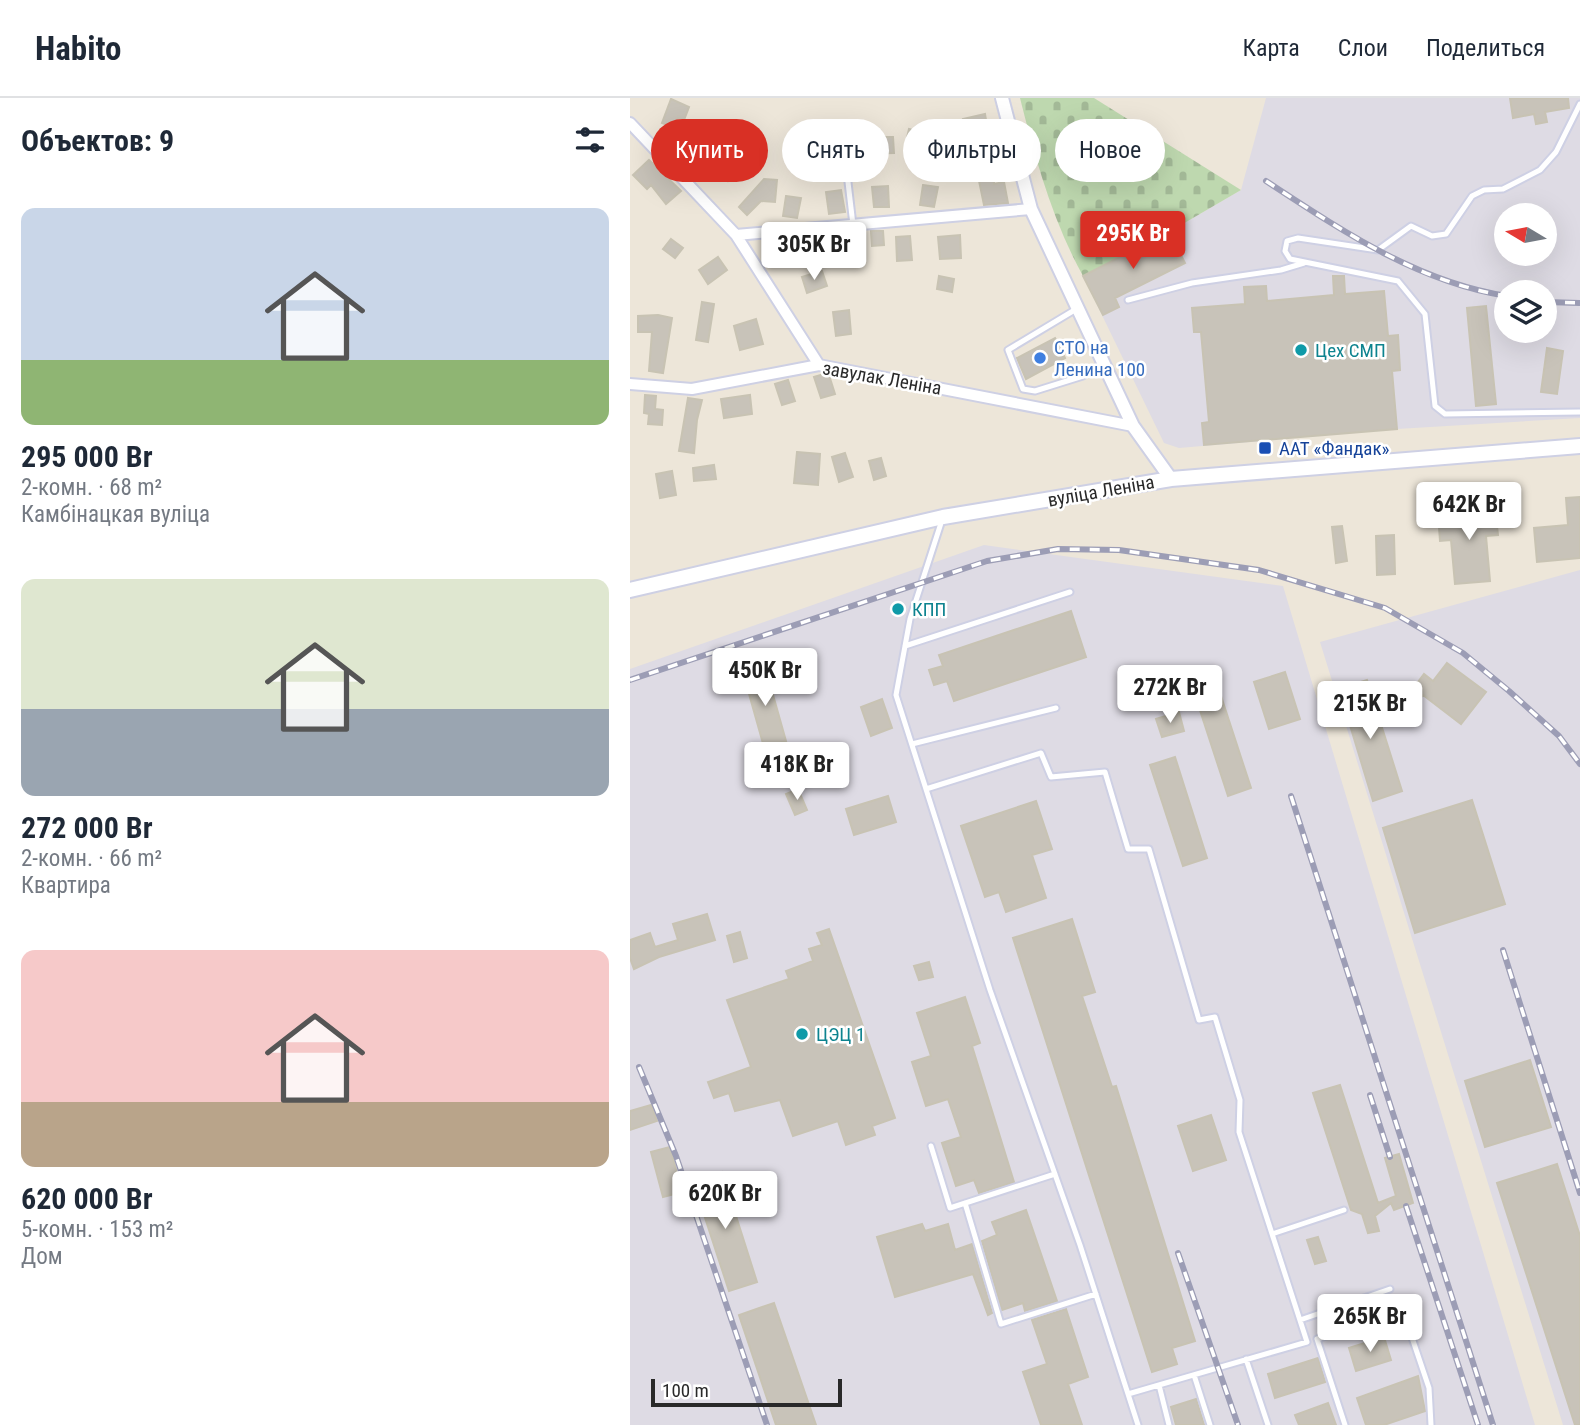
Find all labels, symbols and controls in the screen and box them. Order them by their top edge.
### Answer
text: Habito [35,29,122,68]
text: Карта [1242,34,1300,62]
text: Слои [1338,34,1388,62]
text: Поделиться [1426,34,1545,62]
chip: Купить [651,119,768,182]
chip: Снять [782,119,889,182]
chip: Фильтры [903,119,1041,182]
chip: Новое [1055,119,1165,182]
icon: filters [571,121,609,159]
text: Объектов: 9 [21,123,174,158]
north arrow [1494,203,1558,266]
map controls [1494,203,1557,343]
pin: 295K Br [1068,212,1198,271]
text: 295K Br [1096,220,1170,247]
pin: 305K Br [749,222,879,282]
text: 305K Br [777,231,851,258]
icon: home [252,253,378,379]
button: layers [1494,280,1557,343]
place label: СТО на Ленина 100 [1054,336,1145,381]
place label: Цех СМП [1315,339,1386,362]
marker: Цех СМП [1293,342,1309,358]
marker: СТО на Ленина 100 [1032,350,1048,366]
street label: завулак Леніна [821,356,943,400]
place label: ААТ «Фандак» [1279,437,1390,460]
text: 295 000 Br [21,439,153,474]
marker: ААТ «Фандак» [1257,440,1273,456]
street label: вуліца Леніна [1046,470,1156,512]
text: 2-комн. · 68 m² [21,474,162,501]
pin: 642K Br [1404,482,1534,542]
text: 642K Br [1432,491,1506,518]
text: Камбінацкая вуліца [21,501,210,528]
place label: КПП [912,598,946,621]
marker: КПП [890,601,906,617]
icon: home [252,624,378,750]
pin: 450K Br [700,648,830,708]
text: 450K Br [728,657,802,684]
pin: 272K Br [1105,666,1235,725]
text: 272K Br [1133,674,1207,701]
pin: 215K Br [1305,682,1435,741]
text: 215K Br [1333,690,1407,717]
pin: 418K Br [732,742,862,802]
text: 418K Br [760,751,834,778]
text: 272 000 Br [21,810,153,845]
text: 2-комн. · 66 m² [21,845,162,872]
text: Квартира [21,872,111,899]
icon: home [252,995,378,1121]
place label: ЦЭЦ 1 [816,1023,865,1046]
marker: ЦЭЦ 1 [794,1026,810,1042]
pin: 620K Br [660,1172,790,1231]
text: 620K Br [688,1180,762,1207]
text: 620 000 Br [21,1181,153,1216]
text: 5-комн. · 153 m² [21,1216,173,1243]
text: Дом [21,1243,63,1270]
pin: 265K Br [1305,1294,1435,1354]
text: 265K Br [1333,1303,1407,1330]
scale bar [651,1376,842,1408]
text: 100 m [662,1379,709,1402]

